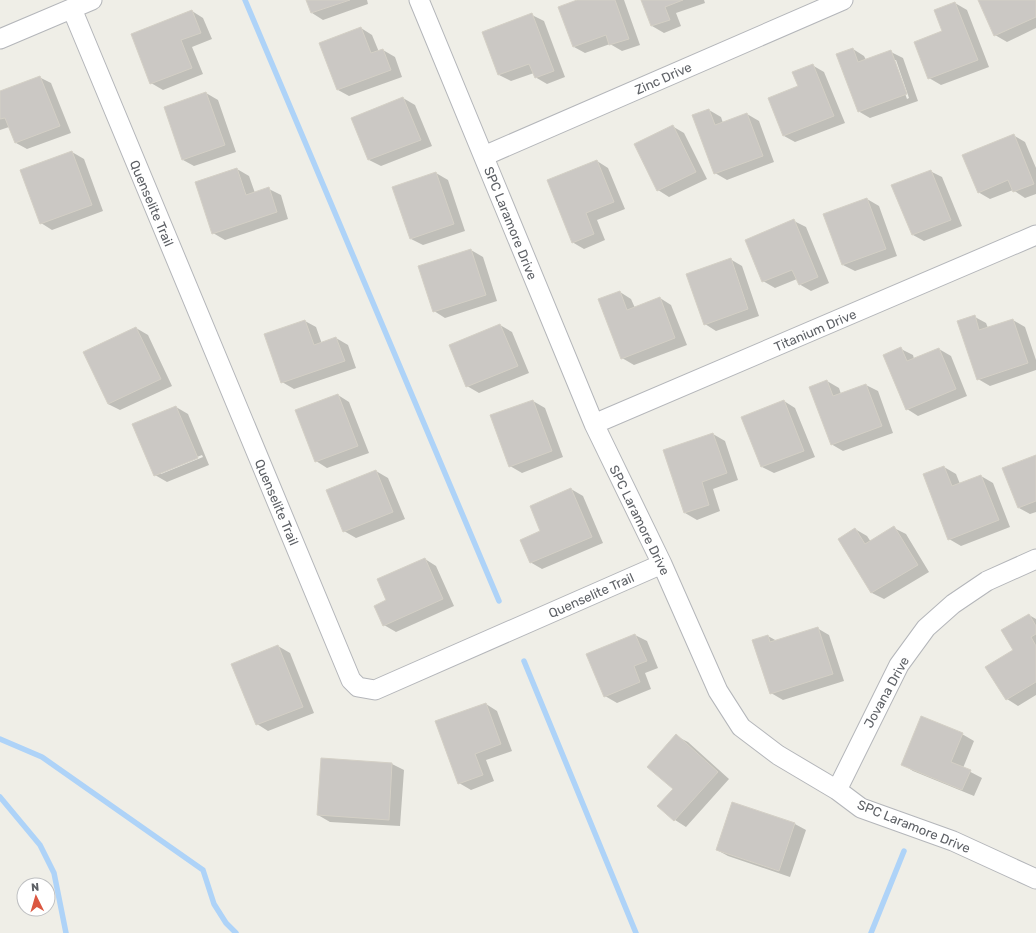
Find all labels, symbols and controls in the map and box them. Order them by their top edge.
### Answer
street label: Zinc Drive [633,59,694,98]
street label: Quenselite Trail [127,158,176,248]
street label: SPC Laramore Drive [481,165,540,282]
street label: Titanium Drive [772,306,859,355]
street label: Quenselite Trail [252,457,301,547]
street label: SPC Laramore Drive [606,463,673,578]
street label: Quenselite Trail [546,570,636,621]
street label: Jovana Drive [861,654,912,730]
street label: SPC Laramore Drive [855,797,972,856]
north arrow [16,877,56,917]
text: N [31,881,40,894]

